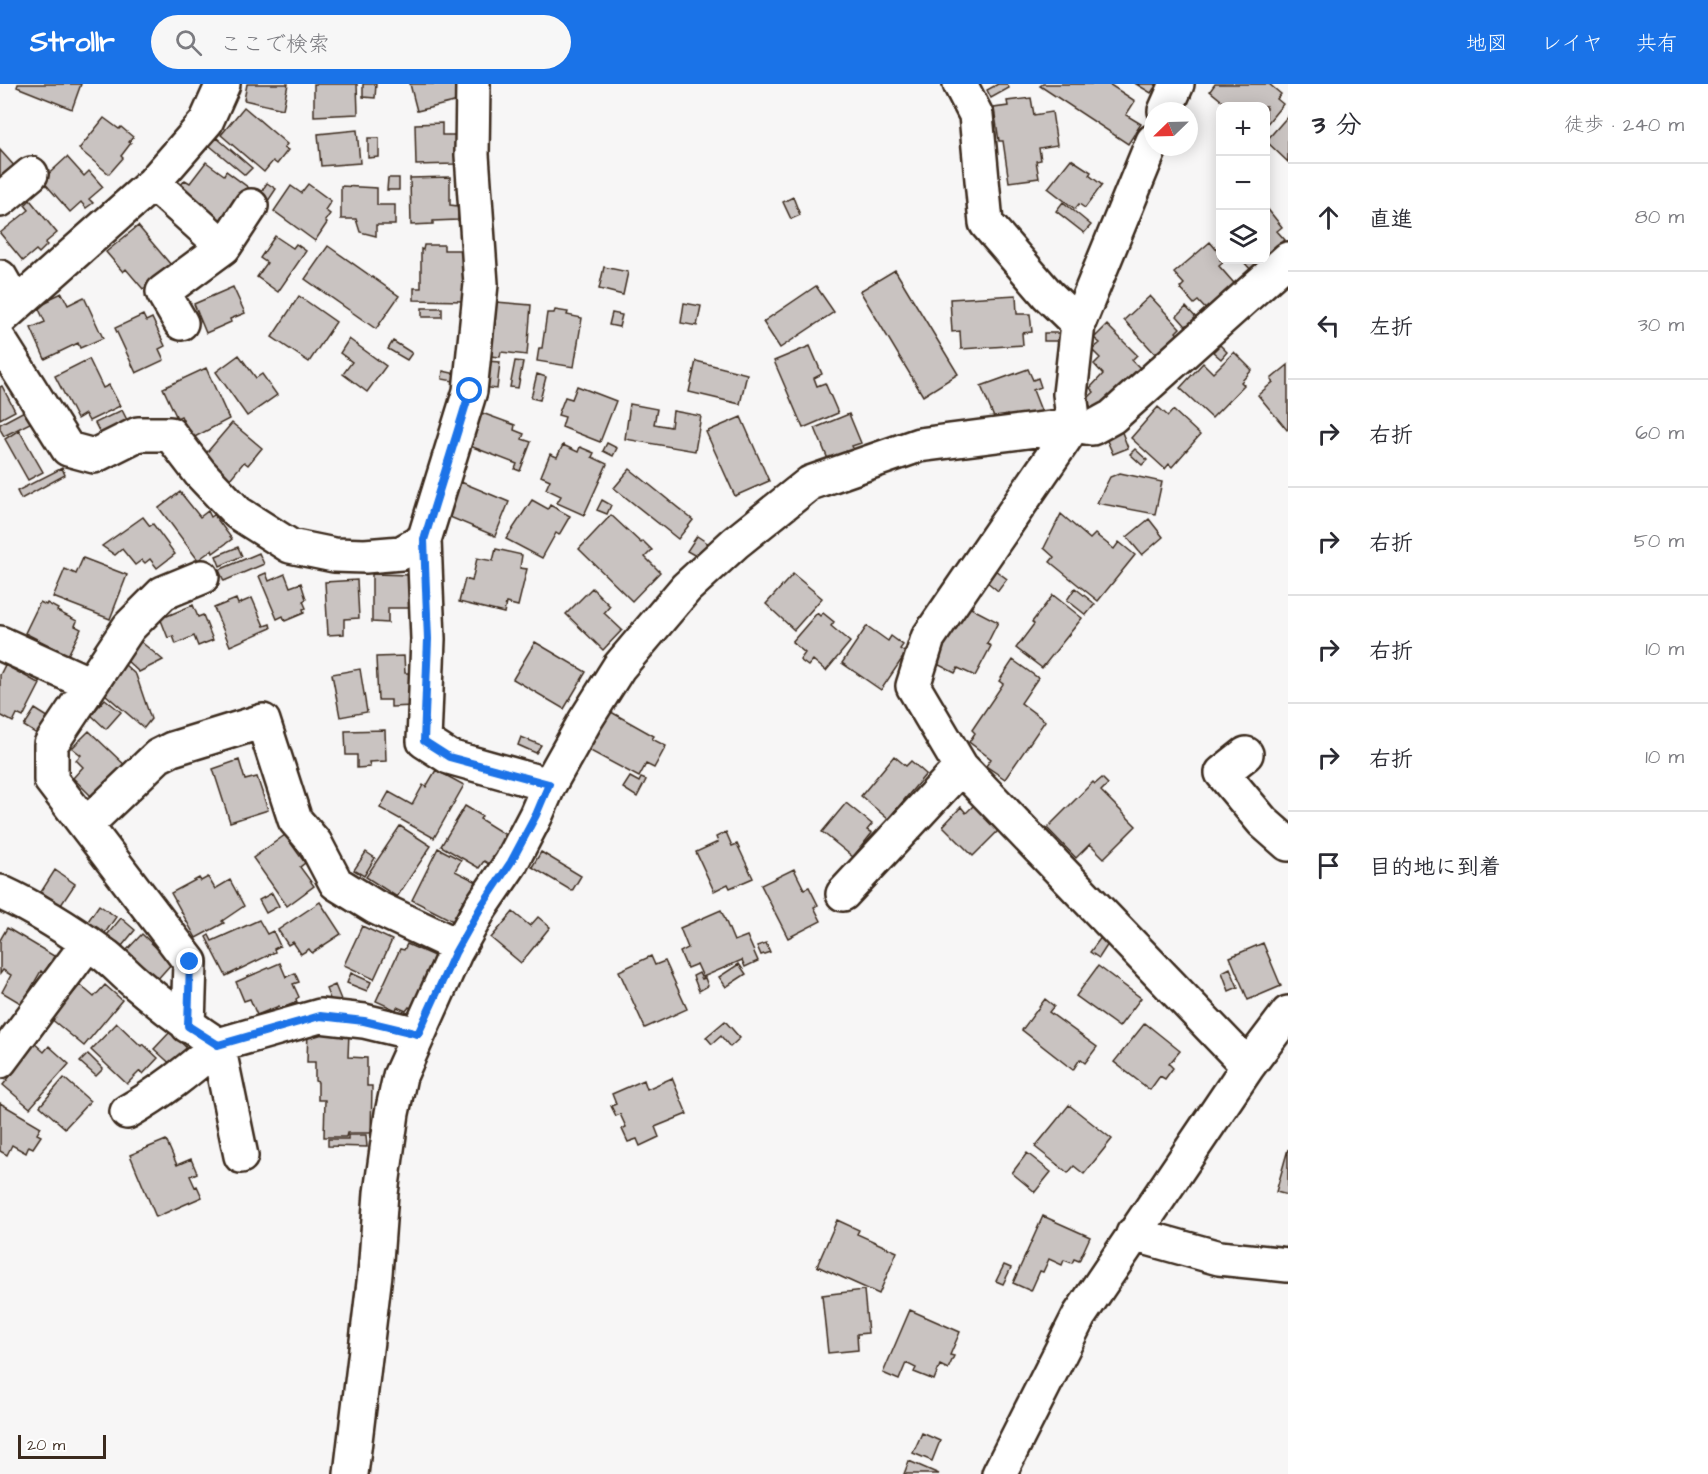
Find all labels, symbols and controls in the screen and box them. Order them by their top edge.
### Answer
search box [151,15,571,69]
text: Strollr [30,23,115,62]
icon: search [172,26,205,59]
text: ここで検索 [220,29,330,60]
text: 地図 [1466,29,1508,58]
text: レイヤ [1541,29,1603,58]
text: 共有 [1636,29,1678,58]
north arrow [1144,102,1198,156]
map controls [1216,102,1270,264]
button: + [1216,102,1270,156]
text: 3 分 [1312,107,1362,143]
text: 徒歩 · 240 m [1564,111,1684,139]
button: − [1216,156,1270,210]
icon: ahead [1312,201,1345,234]
text: 80 m [1635,203,1684,231]
text: 直進 [1369,204,1413,235]
button: layers [1216,210,1270,264]
icon: left [1312,309,1345,342]
text: 30 m [1638,311,1684,339]
text: 左折 [1369,312,1413,343]
route start [456,377,482,403]
icon: right [1312,417,1345,450]
text: 60 m [1635,419,1684,447]
text: 右折 [1369,420,1413,451]
icon: right [1312,525,1345,558]
text: 50 m [1634,527,1684,555]
text: 右折 [1369,528,1413,559]
icon: right [1312,633,1345,666]
text: 10 m [1645,635,1684,663]
text: 右折 [1369,636,1413,667]
icon: right [1312,741,1345,774]
text: 10 m [1645,743,1684,771]
text: 右折 [1369,744,1413,775]
icon: arrive [1312,849,1345,882]
text: 目的地に到着 [1369,852,1501,883]
route end [176,948,202,974]
scale bar [18,1432,106,1460]
text: 20 m [27,1434,65,1456]

